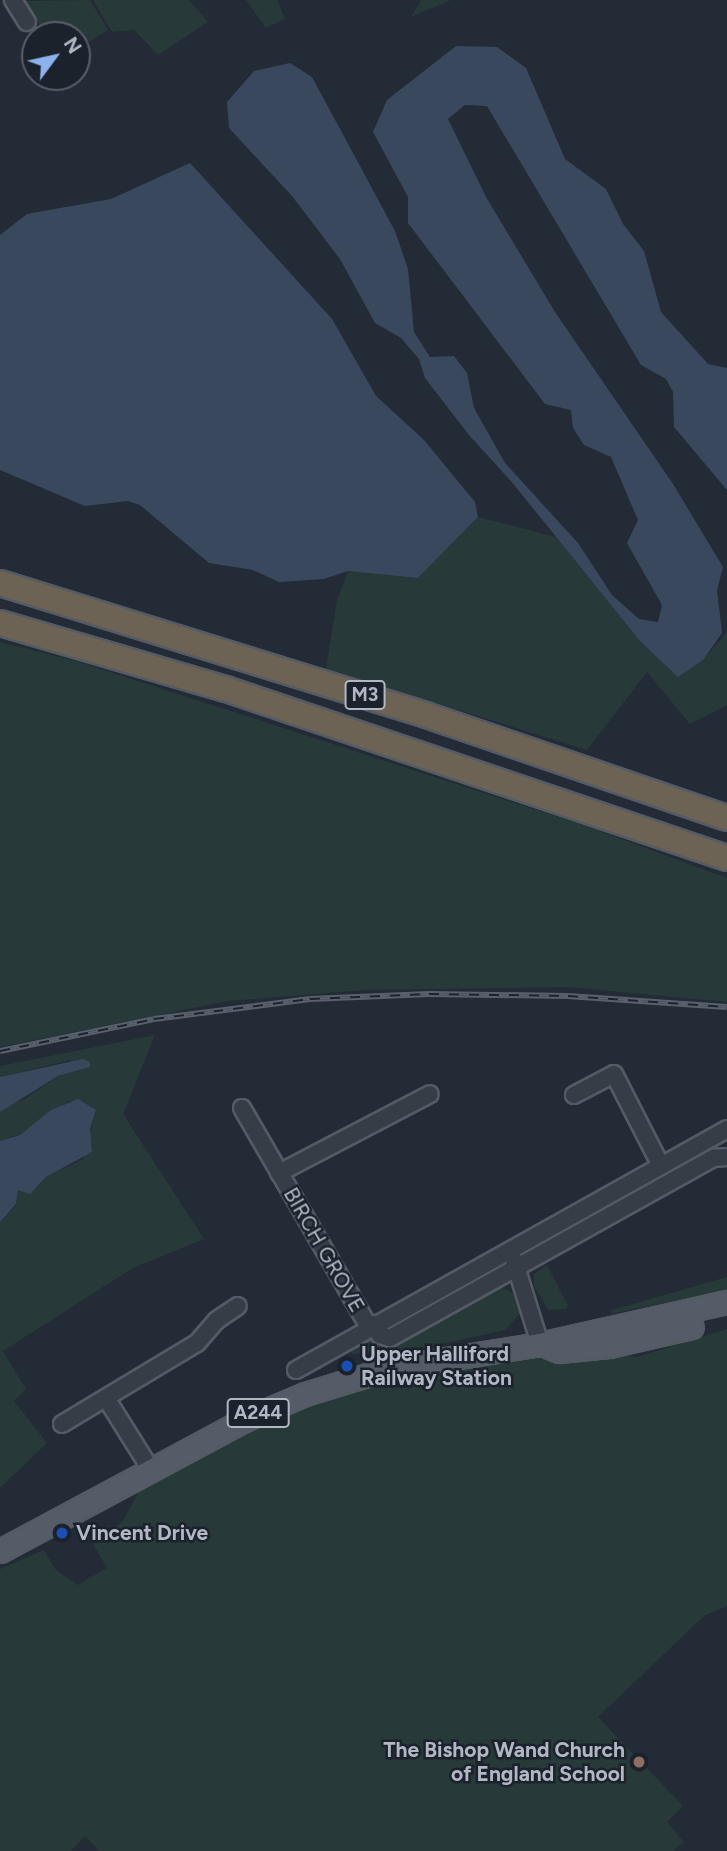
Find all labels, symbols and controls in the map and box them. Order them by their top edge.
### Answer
north arrow [21,21,91,91]
text: N [59,33,86,58]
road number: M3 [344,680,386,710]
street label: BIRCH GROVE [278,1183,370,1317]
place label: Upper Halliford Railway Station [361,1341,512,1391]
marker: Upper Halliford Railway Station [339,1358,355,1374]
road number: A244 [226,1398,290,1428]
place label: Vincent Drive [76,1520,208,1546]
marker: Vincent Drive [54,1525,70,1541]
place label: The Bishop Wand Church of England School [383,1737,625,1787]
marker: The Bishop Wand Church of England School [631,1754,647,1770]

